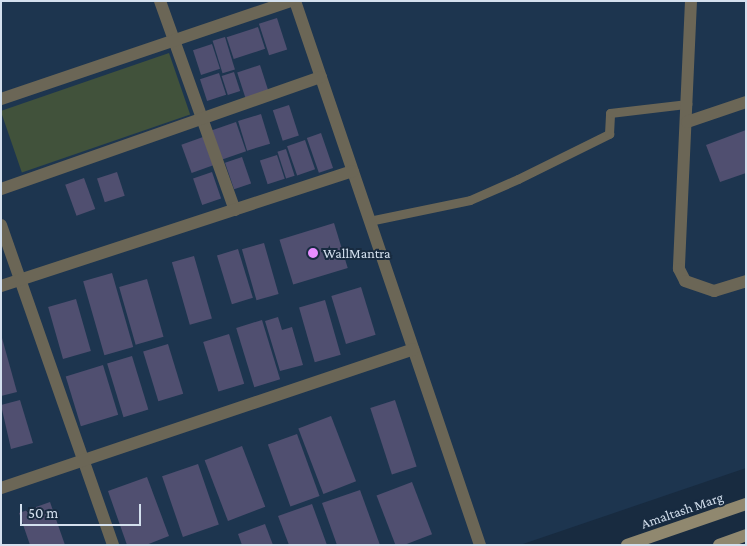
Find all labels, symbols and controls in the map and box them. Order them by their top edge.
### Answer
place label: WallMantra [323,245,390,261]
marker: WallMantra [307,247,319,259]
street label: Amaltash Marg [639,488,725,532]
scale bar [22,494,144,526]
text: 50 m [28,505,58,521]

